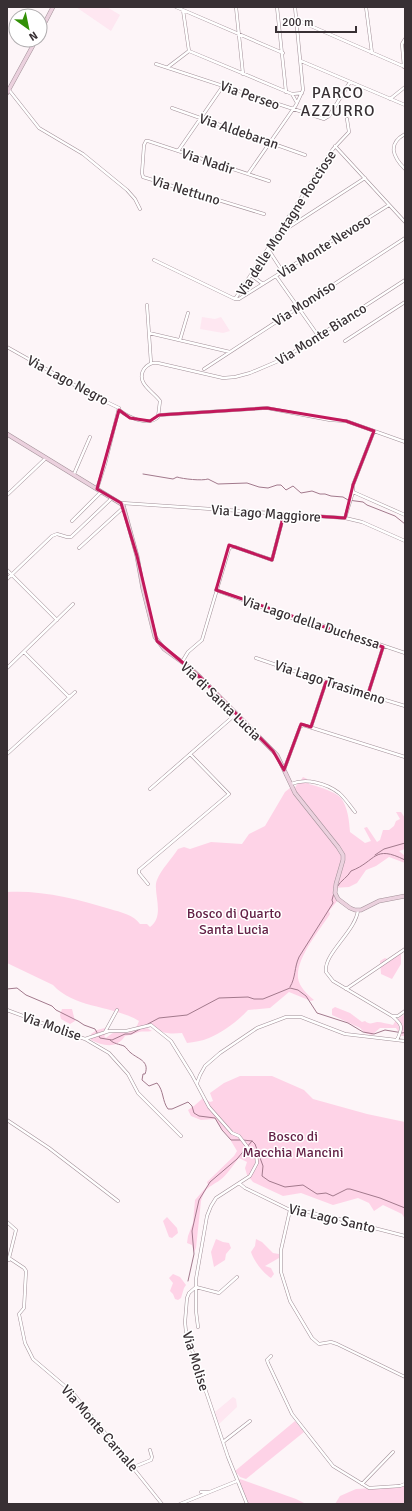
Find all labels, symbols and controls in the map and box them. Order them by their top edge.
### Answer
north arrow [8,8,48,48]
scale bar [276,8,356,34]
text: 200 m [282,15,314,30]
text: N [26,28,40,44]
street label: Via Perseo [218,77,282,114]
district label: PARCO AZZURRO [301,83,375,121]
street label: Via Aldebaran [197,110,281,153]
street label: Via Nadir [179,145,237,178]
street label: Via delle Montagne Rocciose [233,147,340,299]
street label: Via Nettuno [149,172,222,209]
street label: Via Monte Nevoso [275,211,374,282]
street label: Via Monviso [270,277,339,330]
street label: Via Monte Bianco [273,300,370,369]
street label: Via Lago Negro [24,352,112,409]
street label: Via Lago Maggiore [210,501,321,526]
street label: Via Lago della Duchessa [240,592,382,653]
street label: Via Lago Trasimeno [272,657,387,708]
street label: Via di Santa Lucia [177,658,265,744]
park label: Bosco di Quarto Santa Lucia [187,905,281,938]
street label: Via Molise [20,1008,84,1045]
park label: Bosco di Macchia Mancini [242,1128,344,1161]
street label: Via Lago Santo [287,1200,377,1237]
street label: Via Molise [178,1329,213,1393]
street label: Via Monte Carnale [57,1381,142,1475]

